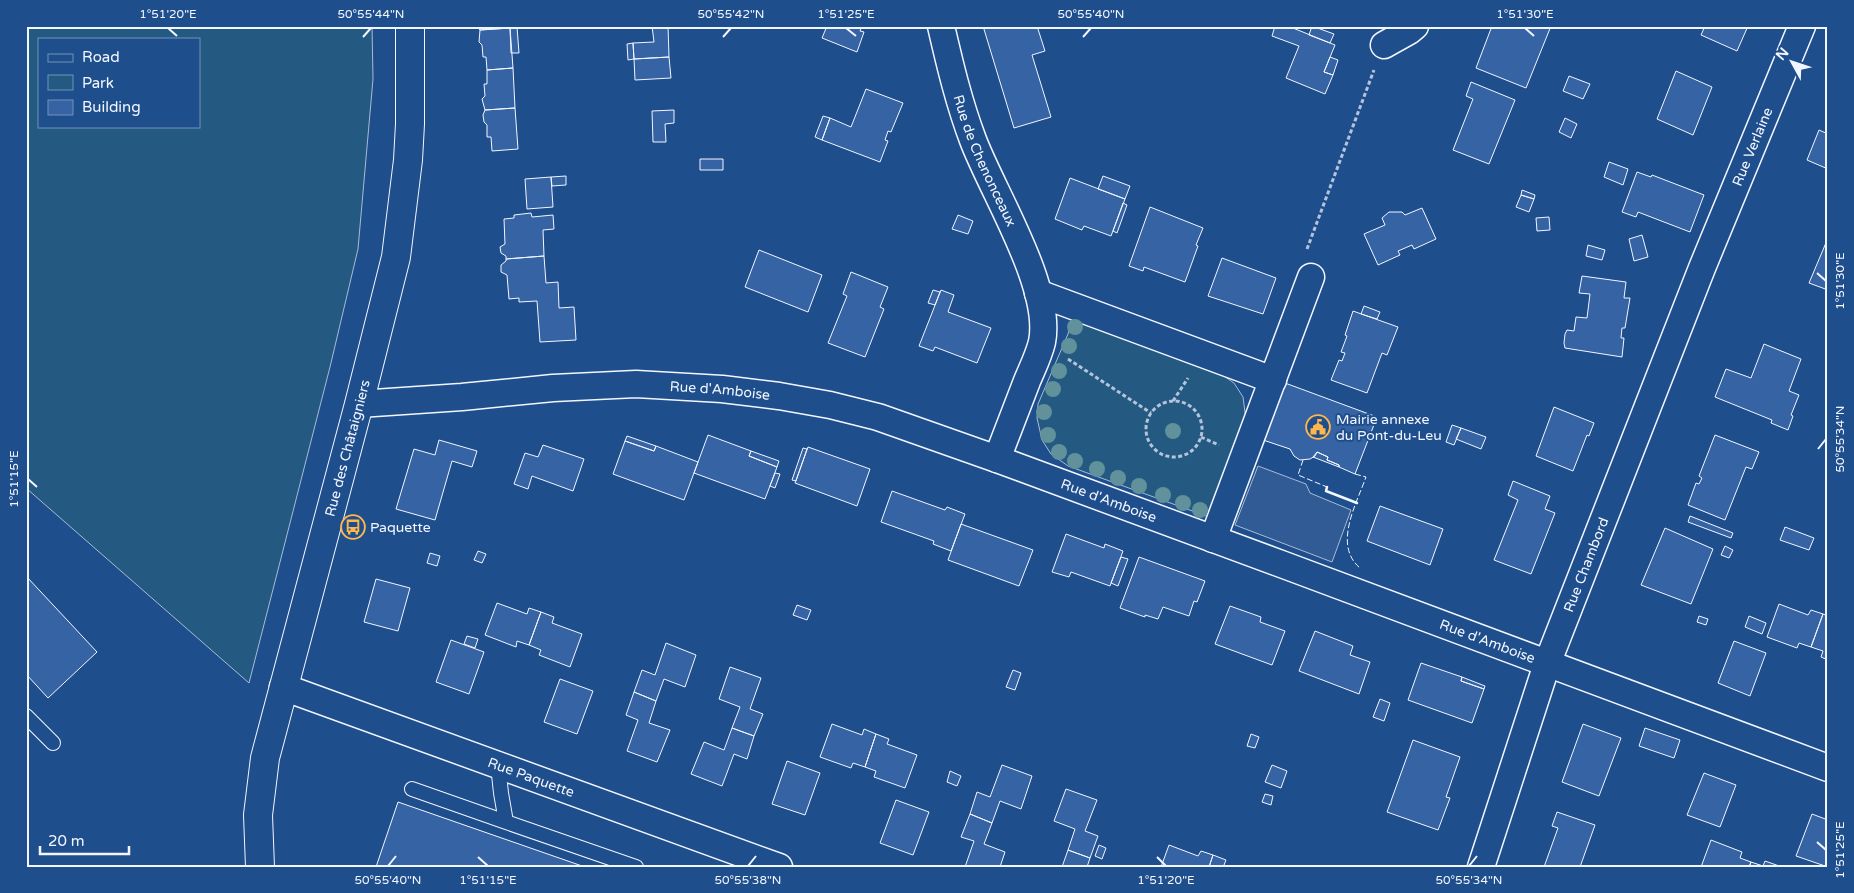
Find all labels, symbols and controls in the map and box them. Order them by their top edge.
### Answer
text: 1°51'20"E [139,7,197,21]
text: 50°55'44"N [338,7,405,21]
text: 50°55'42"N [698,7,765,21]
text: 1°51'25"E [817,7,875,21]
text: 50°55'40"N [1058,7,1125,21]
text: 1°51'30"E [1496,7,1554,21]
legend [38,38,200,128]
north arrow [1766,38,1816,88]
text: N [1772,44,1793,64]
text: Road [82,48,120,66]
text: Park [82,74,114,92]
street label: Rue de Chenonceaux [950,93,1020,229]
text: Building [82,98,141,116]
street label: Rue Verlaine [1729,105,1776,189]
text: 1°51'30"E [1833,252,1847,310]
street label: Rue des Châtaigniers [321,378,374,519]
street label: Rue d'Amboise [669,378,771,404]
text: 50°55'34"N [1833,406,1847,473]
place label: Mairie annexe du Pont-du-Leu [1336,411,1442,444]
public building icon: Mairie annexe du Pont-du-Leu [1305,414,1331,440]
text: 1°51'15"E [7,450,21,508]
street label: Rue d'Amboise [1058,475,1159,526]
bus stop icon: Paquette [340,514,366,540]
street label: Rue Chambord [1560,515,1613,615]
place label: Paquette [370,519,431,536]
street label: Rue d'Amboise [1437,616,1538,667]
street label: Rue Paquette [485,754,577,801]
text: 1°51'25"E [1833,821,1847,879]
scale bar [40,823,129,855]
text: 20 m [48,832,85,850]
text: 50°55'40"N [355,873,422,887]
text: 1°51'15"E [459,873,517,887]
text: 50°55'38"N [715,873,782,887]
text: 1°51'20"E [1137,873,1195,887]
text: 50°55'34"N [1436,873,1503,887]

